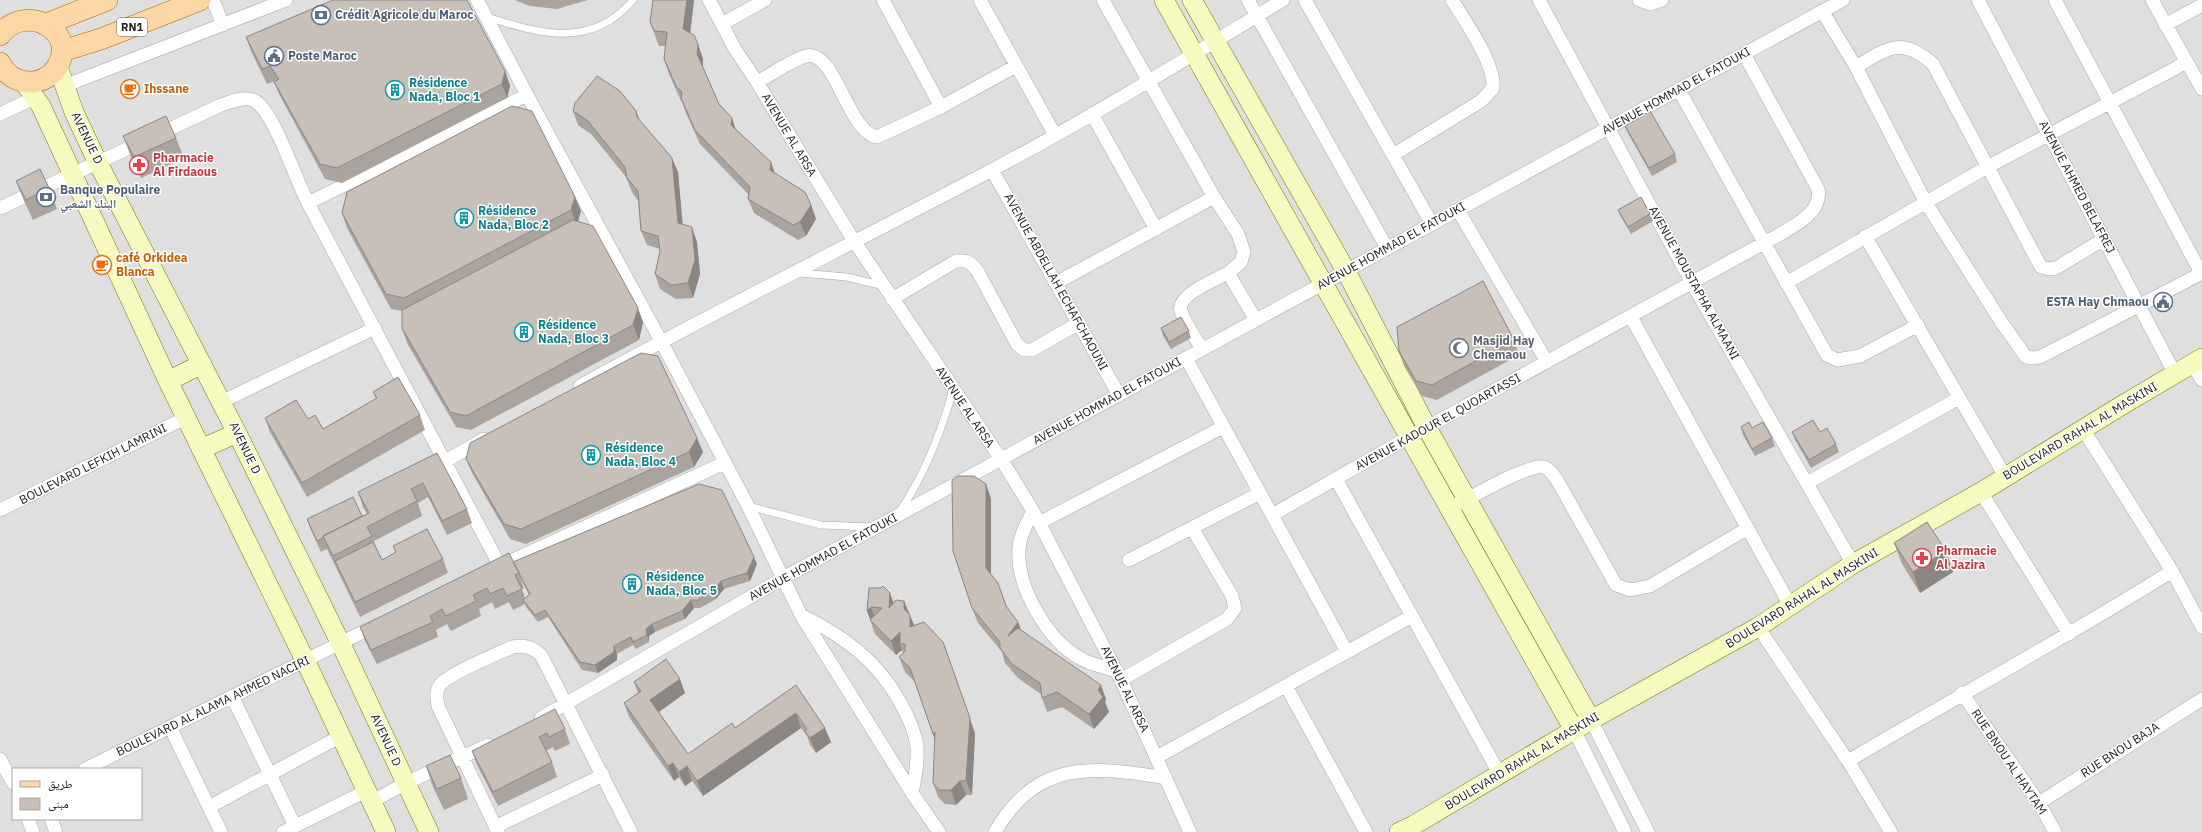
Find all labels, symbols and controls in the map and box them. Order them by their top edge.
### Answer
bank icon: Crédit Agricole du Maroc [310,4,332,26]
place label: Crédit Agricole du Maroc [335,7,473,22]
road number: RN1 [117,18,147,36]
street label: AVENUE HOMMAD EL FATOUKI [1599,43,1753,138]
public building icon: Poste Maroc [263,45,285,67]
place label: Poste Maroc [288,48,357,63]
place label: Résidence Nada, Bloc 1 [409,75,480,104]
cafe icon: Ihssane [119,78,141,100]
building icon: Résidence Nada, Bloc 1 [384,79,406,101]
place label: Ihssane [144,81,189,96]
street label: AVENUE AL ARSA [759,90,820,179]
street label: AVENUE D [68,109,106,166]
street label: AVENUE AHMED BELAFREJ [2036,118,2119,256]
place label: Pharmacie Al Firdaous [153,150,217,179]
pharmacy icon: Pharmacie Al Firdaous [128,154,150,176]
place label: Banque Populaire البنك الشعبي [60,182,161,214]
bank icon: Banque Populaire البنك الشعبي [35,186,57,208]
street label: AVENUE ABDELLAH ECHAFCHAOUNI [1001,191,1112,373]
street label: AVENUE HOMMAD EL FATOUKI [1314,198,1468,293]
place label: Résidence Nada, Bloc 2 [478,203,549,232]
street label: AVENUE MOUSTAPHA ALMAANI [1646,203,1743,362]
building icon: Résidence Nada, Bloc 2 [453,207,475,229]
place label: café Orkidea Blanca [116,250,188,279]
cafe icon: café Orkidea Blanca [91,254,113,276]
public building icon: ESTA Hay Chmaou [2152,291,2174,313]
place label: ESTA Hay Chmaou [2046,294,2149,309]
place label: Résidence Nada, Bloc 3 [538,317,609,346]
building icon: Résidence Nada, Bloc 3 [513,321,535,343]
place label: Masjid Hay Chemaou [1473,333,1535,362]
mosque icon: Masjid Hay Chemaou [1448,337,1470,359]
street label: AVENUE HOMMAD EL FATOUKI [1030,353,1184,448]
street label: AVENUE AL ARSA [933,363,998,450]
street label: AVENUE KADOUR EL QUOARTASSI [1352,370,1523,473]
street label: BOULEVARD RAHAL AL MASKINI [2000,378,2160,483]
street label: AVENUE D [226,419,264,476]
street label: BOULEVARD LEFKIH LAMRINI [17,420,169,507]
place label: Résidence Nada, Bloc 4 [605,440,676,469]
building icon: Résidence Nada, Bloc 4 [580,444,602,466]
street label: AVENUE HOMMAD EL FATOUKI [746,509,900,604]
place label: Pharmacie Al Jazira [1936,543,1997,572]
street label: BOULEVARD RAHAL AL MASKINI [1723,544,1881,651]
pharmacy icon: Pharmacie Al Jazira [1911,547,1933,569]
place label: Résidence Nada, Bloc 5 [646,569,717,598]
building icon: Résidence Nada, Bloc 5 [621,573,643,595]
street label: AVENUE AL ARSA [1098,643,1153,735]
street label: BOULEVARD AL ALAMA AHMED NACIRI [114,652,312,759]
street label: RUE BNOU AL HAYTAM [1969,706,2050,817]
street label: BOULEVARD RAHAL AL MASKINI [1442,708,1602,813]
street label: AVENUE D [368,711,405,768]
street label: RUE BNOU BAJA [2078,718,2162,781]
legend [12,768,142,820]
text: طريق [48,776,73,791]
text: مبنى [48,796,69,811]

